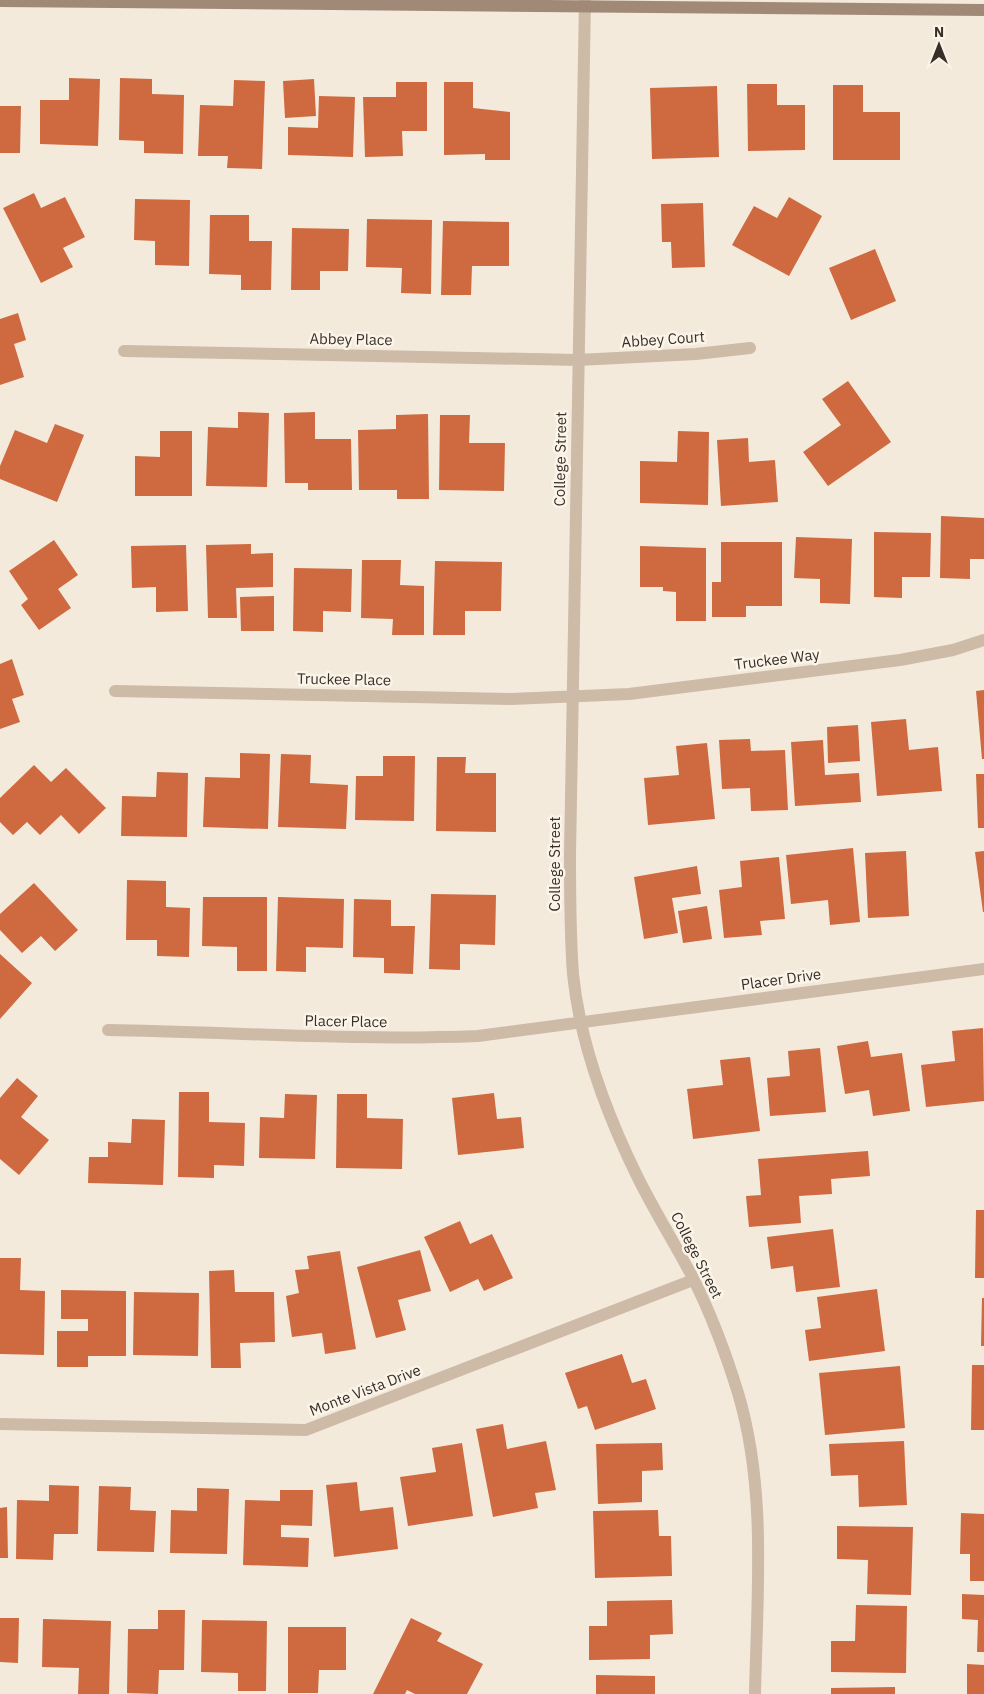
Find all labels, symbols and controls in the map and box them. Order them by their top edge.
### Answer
north arrow [914,20,964,70]
text: N [934,23,944,41]
street label: Abbey Court [621,327,705,351]
street label: Abbey Place [309,329,393,349]
street label: College Street [550,411,570,507]
street label: Truckee Way [733,644,821,674]
street label: Truckee Place [297,669,391,689]
street label: College Street [545,817,564,911]
street label: Placer Drive [740,964,822,994]
street label: Placer Place [304,1011,388,1031]
street label: College Street [667,1208,727,1302]
street label: Monte Vista Drive [307,1360,423,1420]

